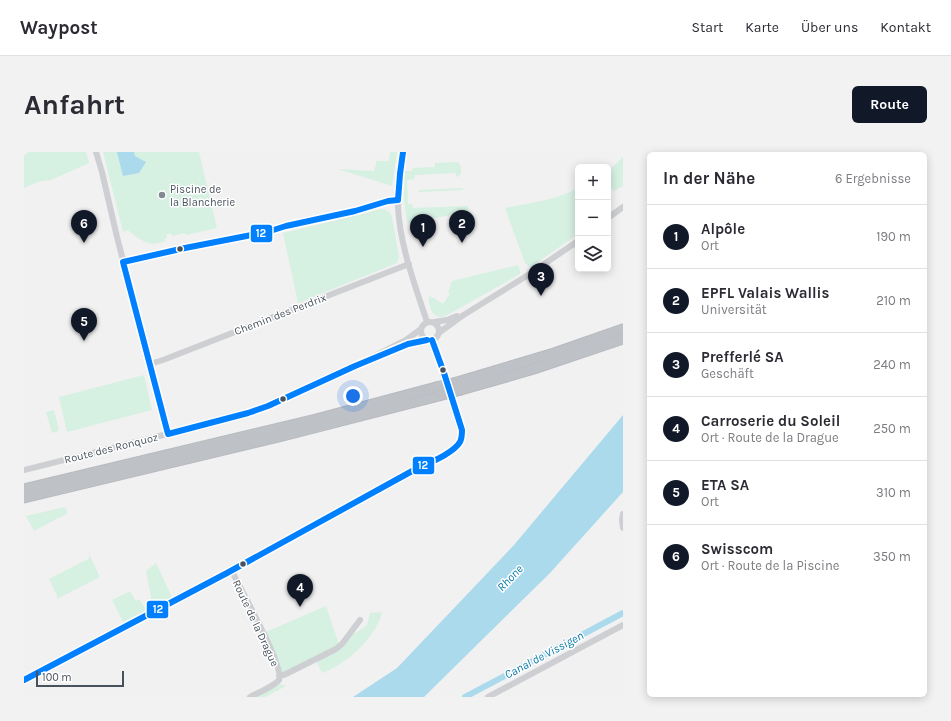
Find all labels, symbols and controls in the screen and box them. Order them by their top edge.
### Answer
text: Waypost [20,17,98,39]
text: Start [691,19,723,36]
text: Karte [745,19,779,36]
text: Über uns [801,19,858,36]
text: Kontakt [880,19,931,36]
button: Route [852,86,927,123]
text: Anfahrt [24,88,125,121]
map controls [575,164,611,272]
button: + [575,164,611,200]
text: In der Nähe [663,168,755,188]
text: 6 Ergebnisse [835,171,911,186]
place label: Piscine de la Blancherie [170,183,236,209]
marker: Piscine de la Blancherie [157,190,167,200]
button: − [575,200,611,236]
pin: 6 [71,210,97,243]
pin: 2 [449,210,475,243]
pin: 1 [410,214,436,247]
text: Alpôle [701,220,745,238]
line badge: 12 [250,224,273,243]
text: 12 [256,227,267,240]
text: 1 [674,229,678,244]
text: 190 m [876,229,911,244]
button: layers [575,236,611,272]
text: Ort [701,238,719,253]
unlabelled marker [175,244,185,254]
pin: 3 [528,263,554,296]
text: EPFL Valais Wallis [701,284,829,302]
street label: Chemin des Perdrix [232,291,328,338]
text: 2 [672,293,680,308]
text: 210 m [876,293,911,308]
text: Universität [701,302,767,317]
pin: 5 [71,308,97,341]
text: Prefferlé SA [701,348,784,366]
text: 3 [672,357,680,372]
text: 240 m [873,357,911,372]
unlabelled marker [438,365,448,375]
text: Geschäft [701,366,754,381]
your location [343,386,363,406]
unlabelled marker [278,394,288,404]
text: Carroserie du Soleil [701,412,840,430]
text: 4 [672,421,680,436]
text: 250 m [873,421,911,436]
text: Ort · Route de la Drague [701,430,839,445]
street label: Route des Ronquoz [63,431,159,466]
line badge: 12 [412,456,435,475]
text: 12 [418,459,429,472]
text: ETA SA [701,476,749,494]
text: 5 [672,485,680,500]
text: 310 m [876,485,911,500]
text: Ort [701,494,719,509]
text: Swisscom [701,540,773,558]
text: 6 [672,549,680,564]
text: 350 m [873,549,911,564]
text: Ort · Route de la Piscine [701,558,839,573]
unlabelled marker [238,559,248,569]
water label: Rhone [494,562,526,594]
pin: 4 [287,574,313,607]
street label: Route de la Drague [230,578,281,669]
line badge: 12 [146,600,169,619]
text: 12 [153,603,164,616]
water label: Canal de Vissigen [502,628,586,682]
scale bar [36,669,124,688]
text: 100 m [42,671,72,684]

